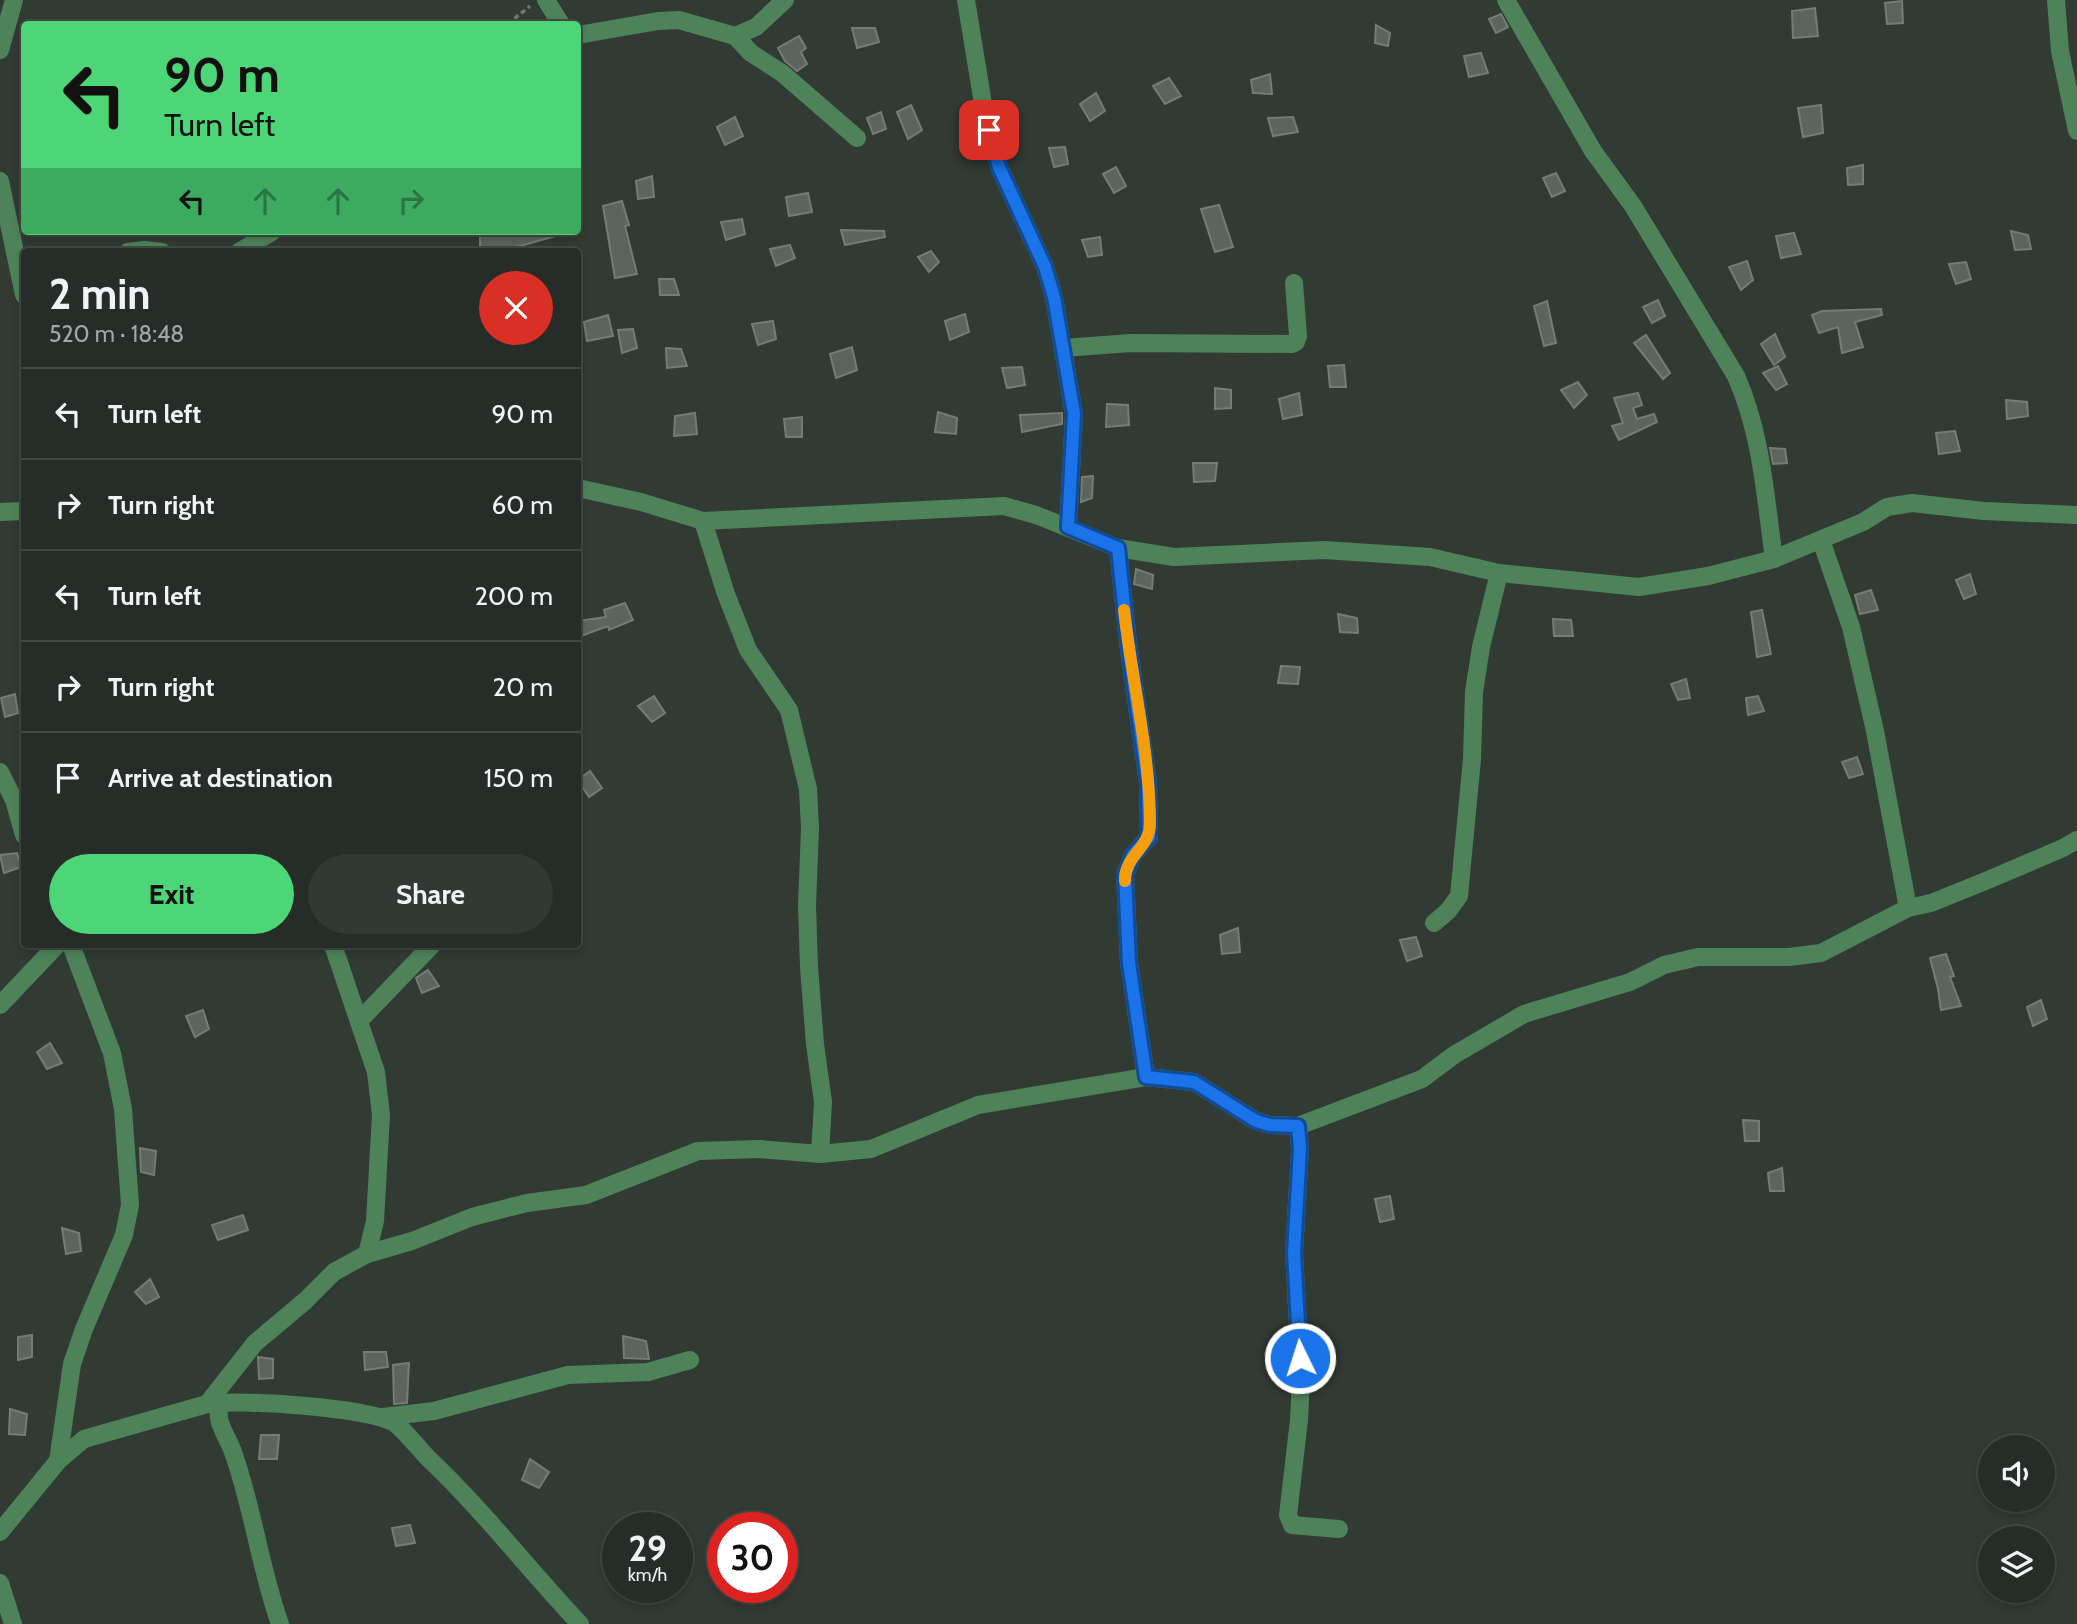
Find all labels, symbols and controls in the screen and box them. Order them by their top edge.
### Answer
text: 90 m [164,45,280,104]
icon: left [49,49,140,140]
pin [959,100,1019,160]
text: Turn left [164,105,275,144]
icon: arrive [970,111,1008,149]
icon: left [173,182,211,220]
icon: ahead [246,182,284,220]
icon: ahead [319,182,357,220]
icon: right [392,182,430,220]
text: 2 min [49,268,150,320]
button: close [479,271,553,345]
text: 520 m · 18:48 [49,320,184,348]
icon: left [49,395,87,433]
text: Turn left [108,398,201,430]
text: 90 m [491,398,553,430]
icon: right [49,486,87,524]
text: Turn right [108,489,214,521]
text: 60 m [491,489,553,521]
icon: left [49,577,87,615]
text: Turn left [108,580,201,612]
text: 200 m [474,580,553,612]
icon: right [49,668,87,706]
text: Turn right [108,671,214,703]
text: 20 m [493,671,553,703]
icon: arrive [49,759,87,797]
text: Arrive at destination [108,762,333,794]
text: 150 m [484,762,553,794]
button: Exit [49,854,294,934]
button: Share [308,854,553,934]
position arrow [1263,1321,1337,1395]
map controls [1978,1435,2055,1603]
button: sound [1978,1435,2055,1512]
speed limit sign: 30 [707,1512,798,1603]
button: layers [1978,1526,2055,1603]
text: 29 [628,1527,667,1570]
text: km/h [628,1564,667,1586]

